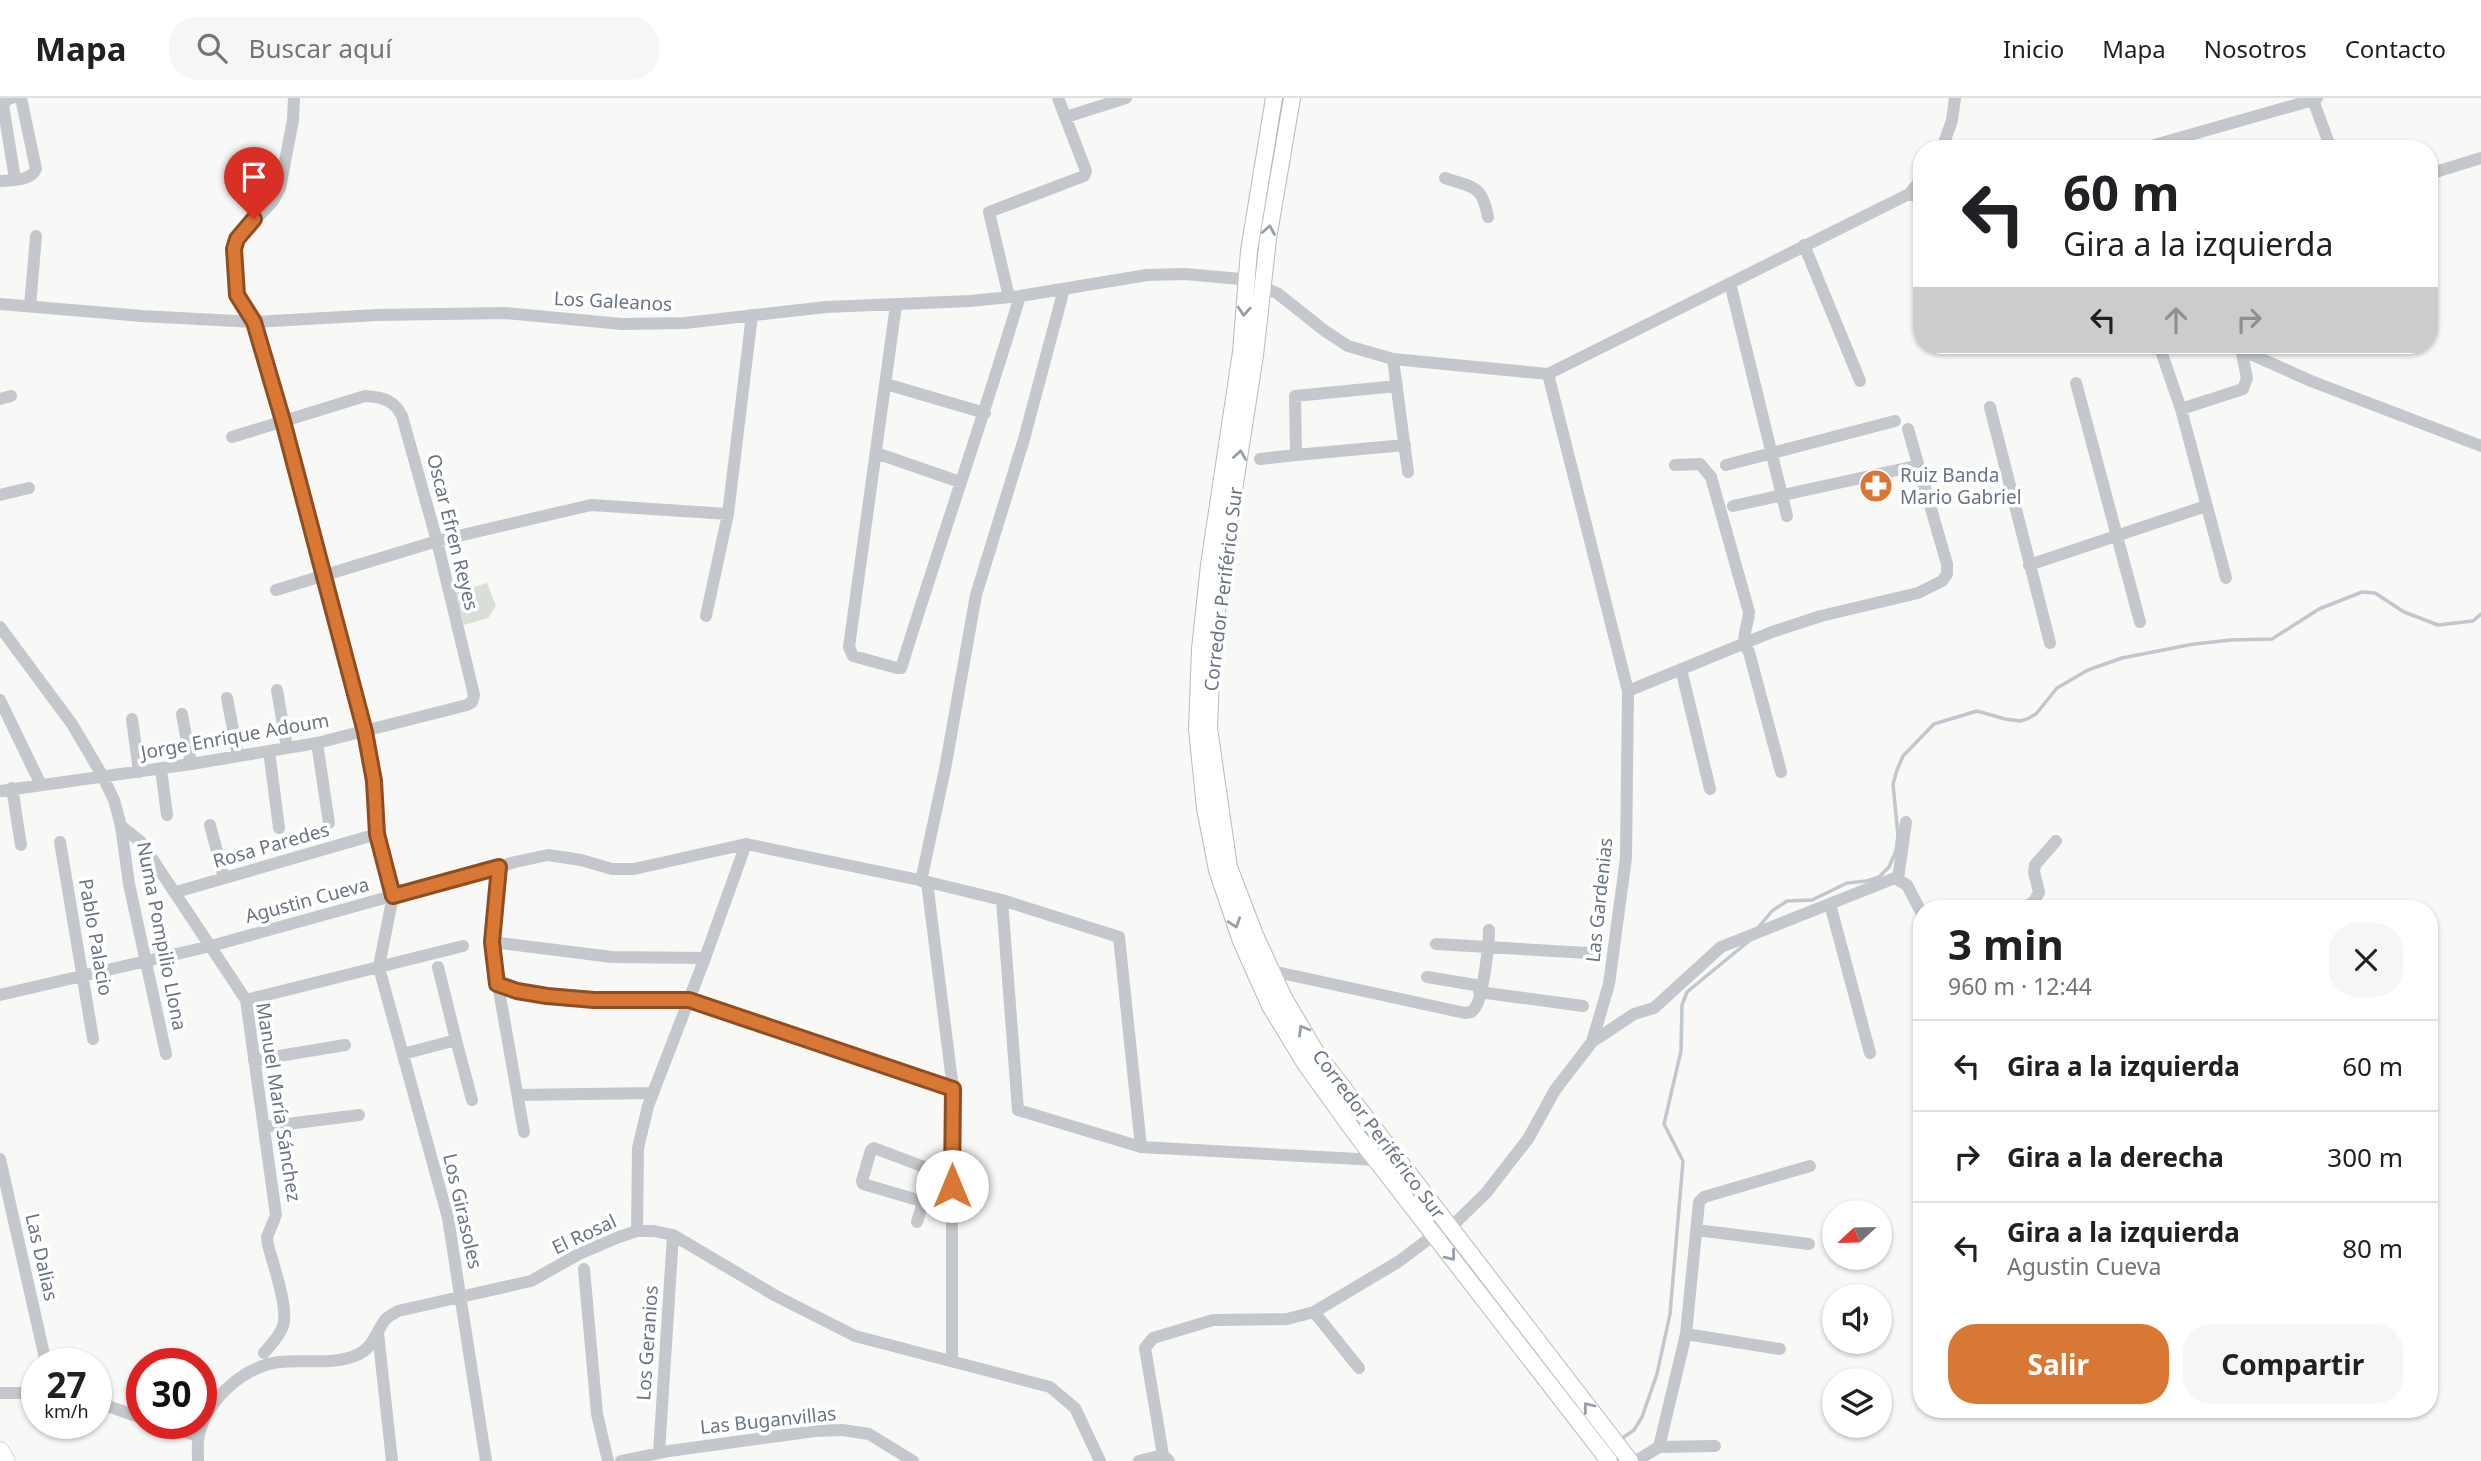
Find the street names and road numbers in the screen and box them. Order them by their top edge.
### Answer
street label: Los Galeanos [553,285,673,317]
street label: Oscar Efren Reyes [421,451,485,613]
street label: Corredor Periférico Sur [1198,485,1248,693]
street label: Jorge Enrique Adoum [137,707,331,766]
street label: Rosa Paredes [210,816,332,874]
street label: Las Gardenias [1580,836,1618,964]
street label: Numa Pompilio Llona [131,839,193,1033]
street label: Agustin Cueva [242,871,372,929]
street label: Pablo Palacio [73,876,119,998]
street label: Manuel María Sánchez [250,1001,308,1204]
street label: Corredor Periférico Sur [1307,1044,1451,1224]
street label: Los Girasoles [437,1151,489,1271]
street label: El Rosal [548,1208,620,1260]
street label: Las Dalias [19,1211,65,1303]
street label: Los Geranios [630,1285,664,1401]
street label: Las Buganvillas [699,1400,837,1440]

